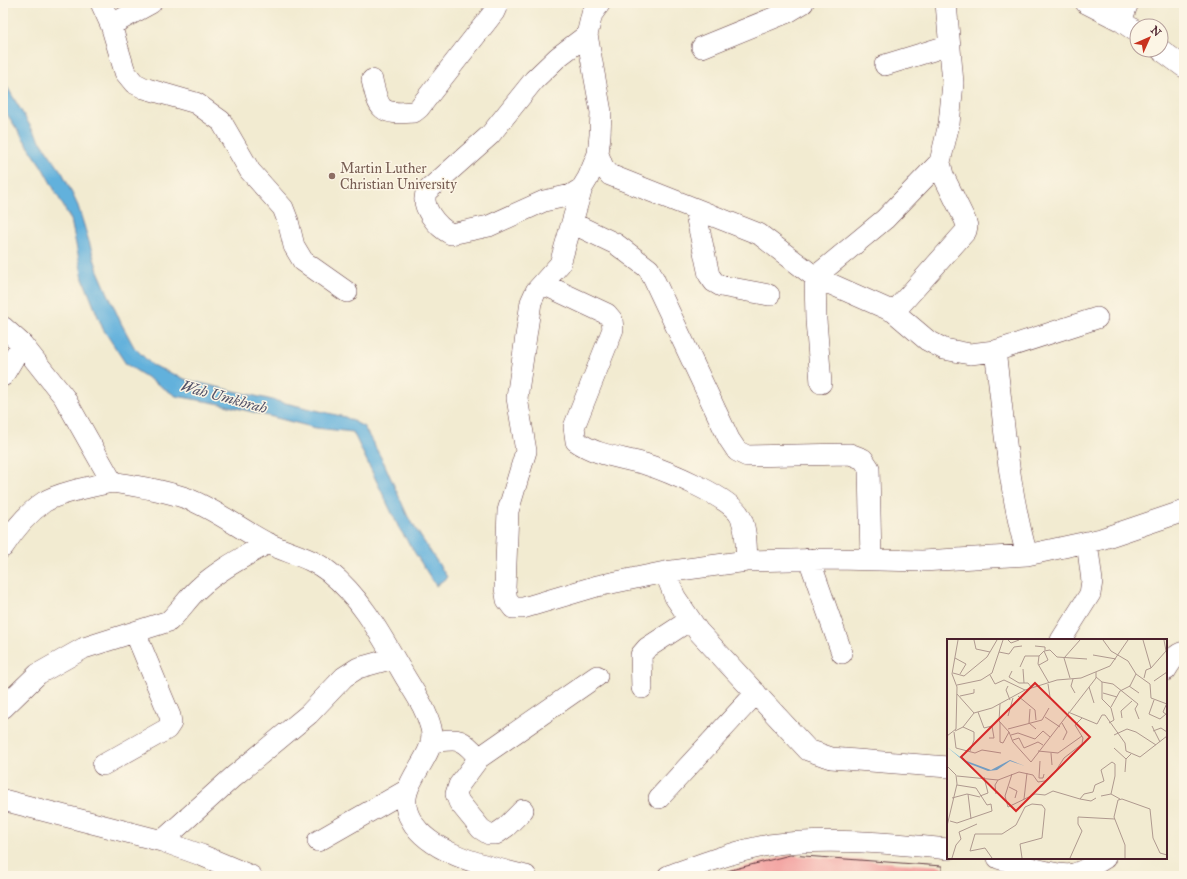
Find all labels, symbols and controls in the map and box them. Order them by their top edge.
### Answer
north arrow [1129,18,1169,58]
text: N [1148,23,1164,40]
place label: Martin Luther Christian University [340,160,457,193]
marker: Martin Luther Christian University [327,171,337,181]
water label: Wah Umkhrah [179,377,270,417]
inset map [947,639,1167,859]

